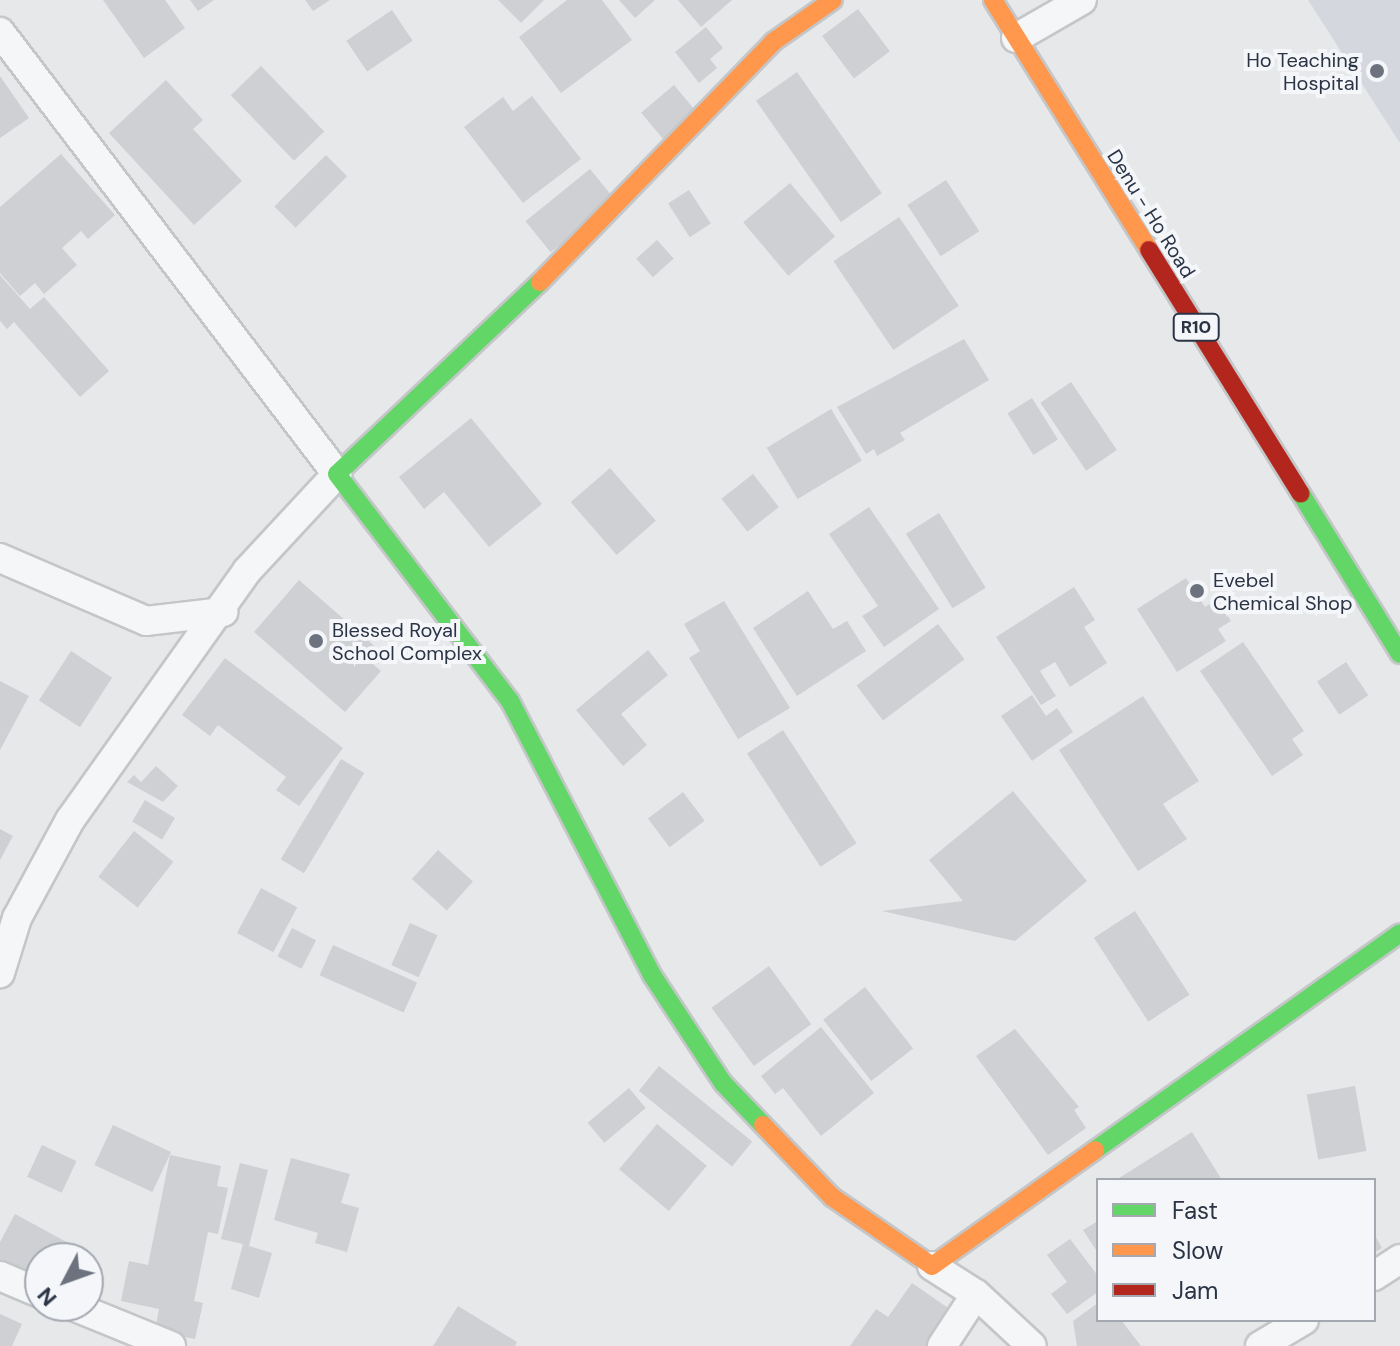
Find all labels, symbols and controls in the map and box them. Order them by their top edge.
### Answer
place label: Ho Teaching Hospital [1246,48,1359,95]
marker: Ho Teaching Hospital [1366,60,1388,82]
street label: Denu - Ho Road [1102,145,1200,283]
road number: R10 [1172,313,1220,341]
place label: Evebel Chemical Shop [1213,568,1352,615]
marker: Evebel Chemical Shop [1188,582,1206,600]
place label: Blessed Royal School Complex [332,618,482,665]
marker: Blessed Royal School Complex [307,632,325,650]
legend [1096,1178,1376,1322]
text: Fast [1172,1195,1218,1226]
text: Slow [1172,1235,1223,1266]
north arrow [24,1242,104,1322]
text: Jam [1172,1275,1218,1306]
text: N [31,1281,63,1312]

